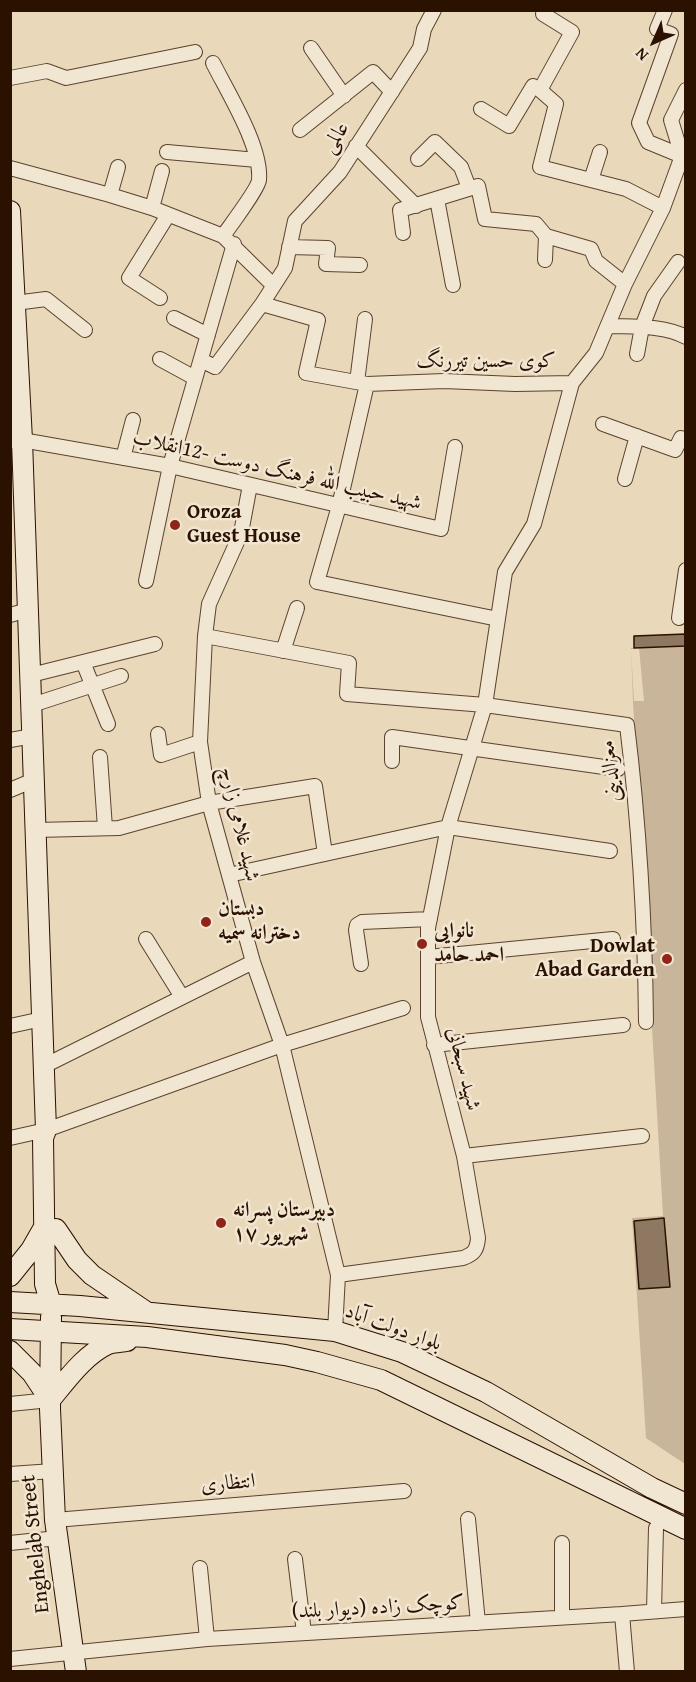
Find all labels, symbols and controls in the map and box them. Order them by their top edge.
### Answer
north arrow [624,12,684,72]
text: N [629,42,654,67]
street label: عالمی [317,117,355,159]
street label: کوی حسین تیررنگ [416,349,556,375]
street label: شهید حبیب الله فرهنگ دوست -12انقلاب [130,425,424,517]
place label: Oroza Guest House [187,500,301,550]
marker: Oroza Guest House [168,518,182,532]
street label: معزالدینی [595,739,627,803]
street label: شهید غلامی زارچ [214,764,264,884]
place label: دبستان دخترانه سمیه [218,897,301,947]
marker: دبستان دخترانه سمیه [199,915,213,929]
place label: نانوایی احمد حامد [434,919,504,969]
place label: Dowlat Abad Garden [535,934,655,984]
marker: نانوایی احمد حامد [415,937,429,951]
marker: Dowlat Abad Garden [660,952,674,966]
street label: شهید سبحانی [440,1025,486,1113]
place label: دبیرستان پسرانه ۱۷ شهریور [233,1198,335,1248]
marker: دبیرستان پسرانه ۱۷ شهریور [214,1216,228,1230]
street label: بلوار دولت آباد [341,1299,445,1357]
street label: انتظاری [200,1469,256,1499]
street label: Enghelab Street [16,1474,56,1614]
street label: کوچک زاده (دیوار بلند) [291,1591,465,1625]

